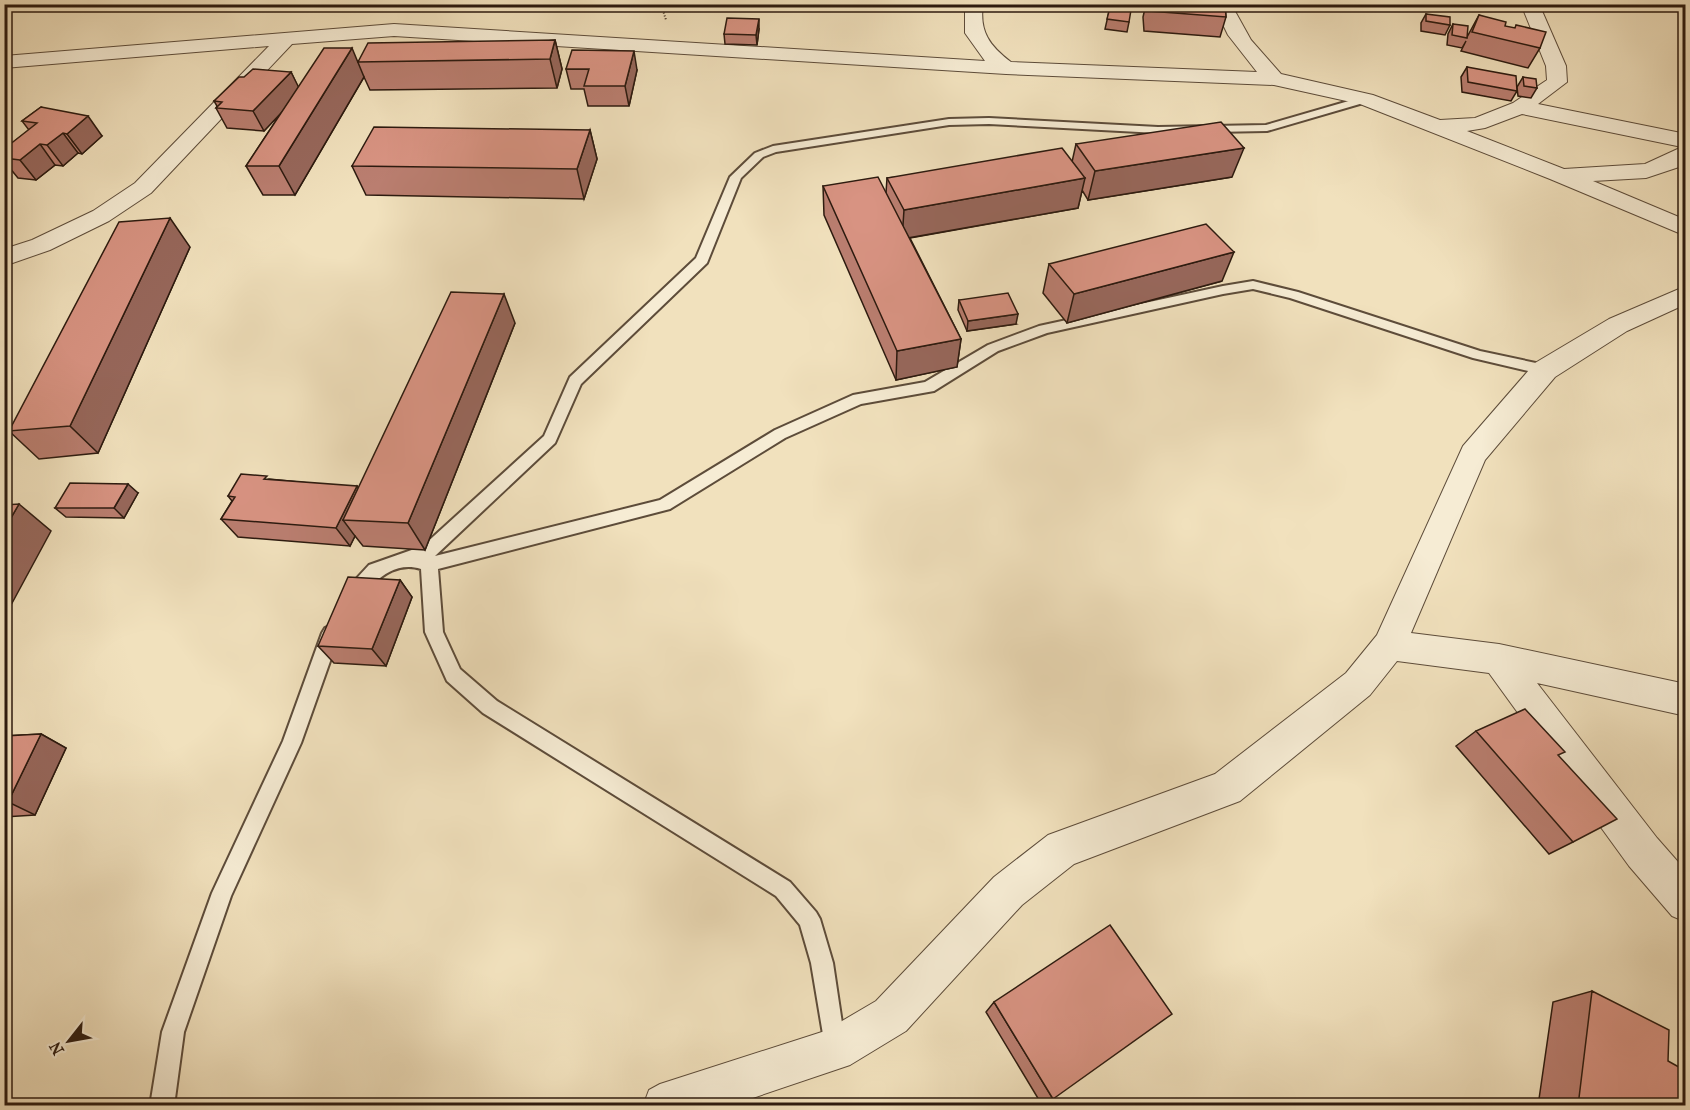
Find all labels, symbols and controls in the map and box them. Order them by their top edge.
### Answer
north arrow [39,1011,99,1071]
text: N [45,1038,68,1059]

